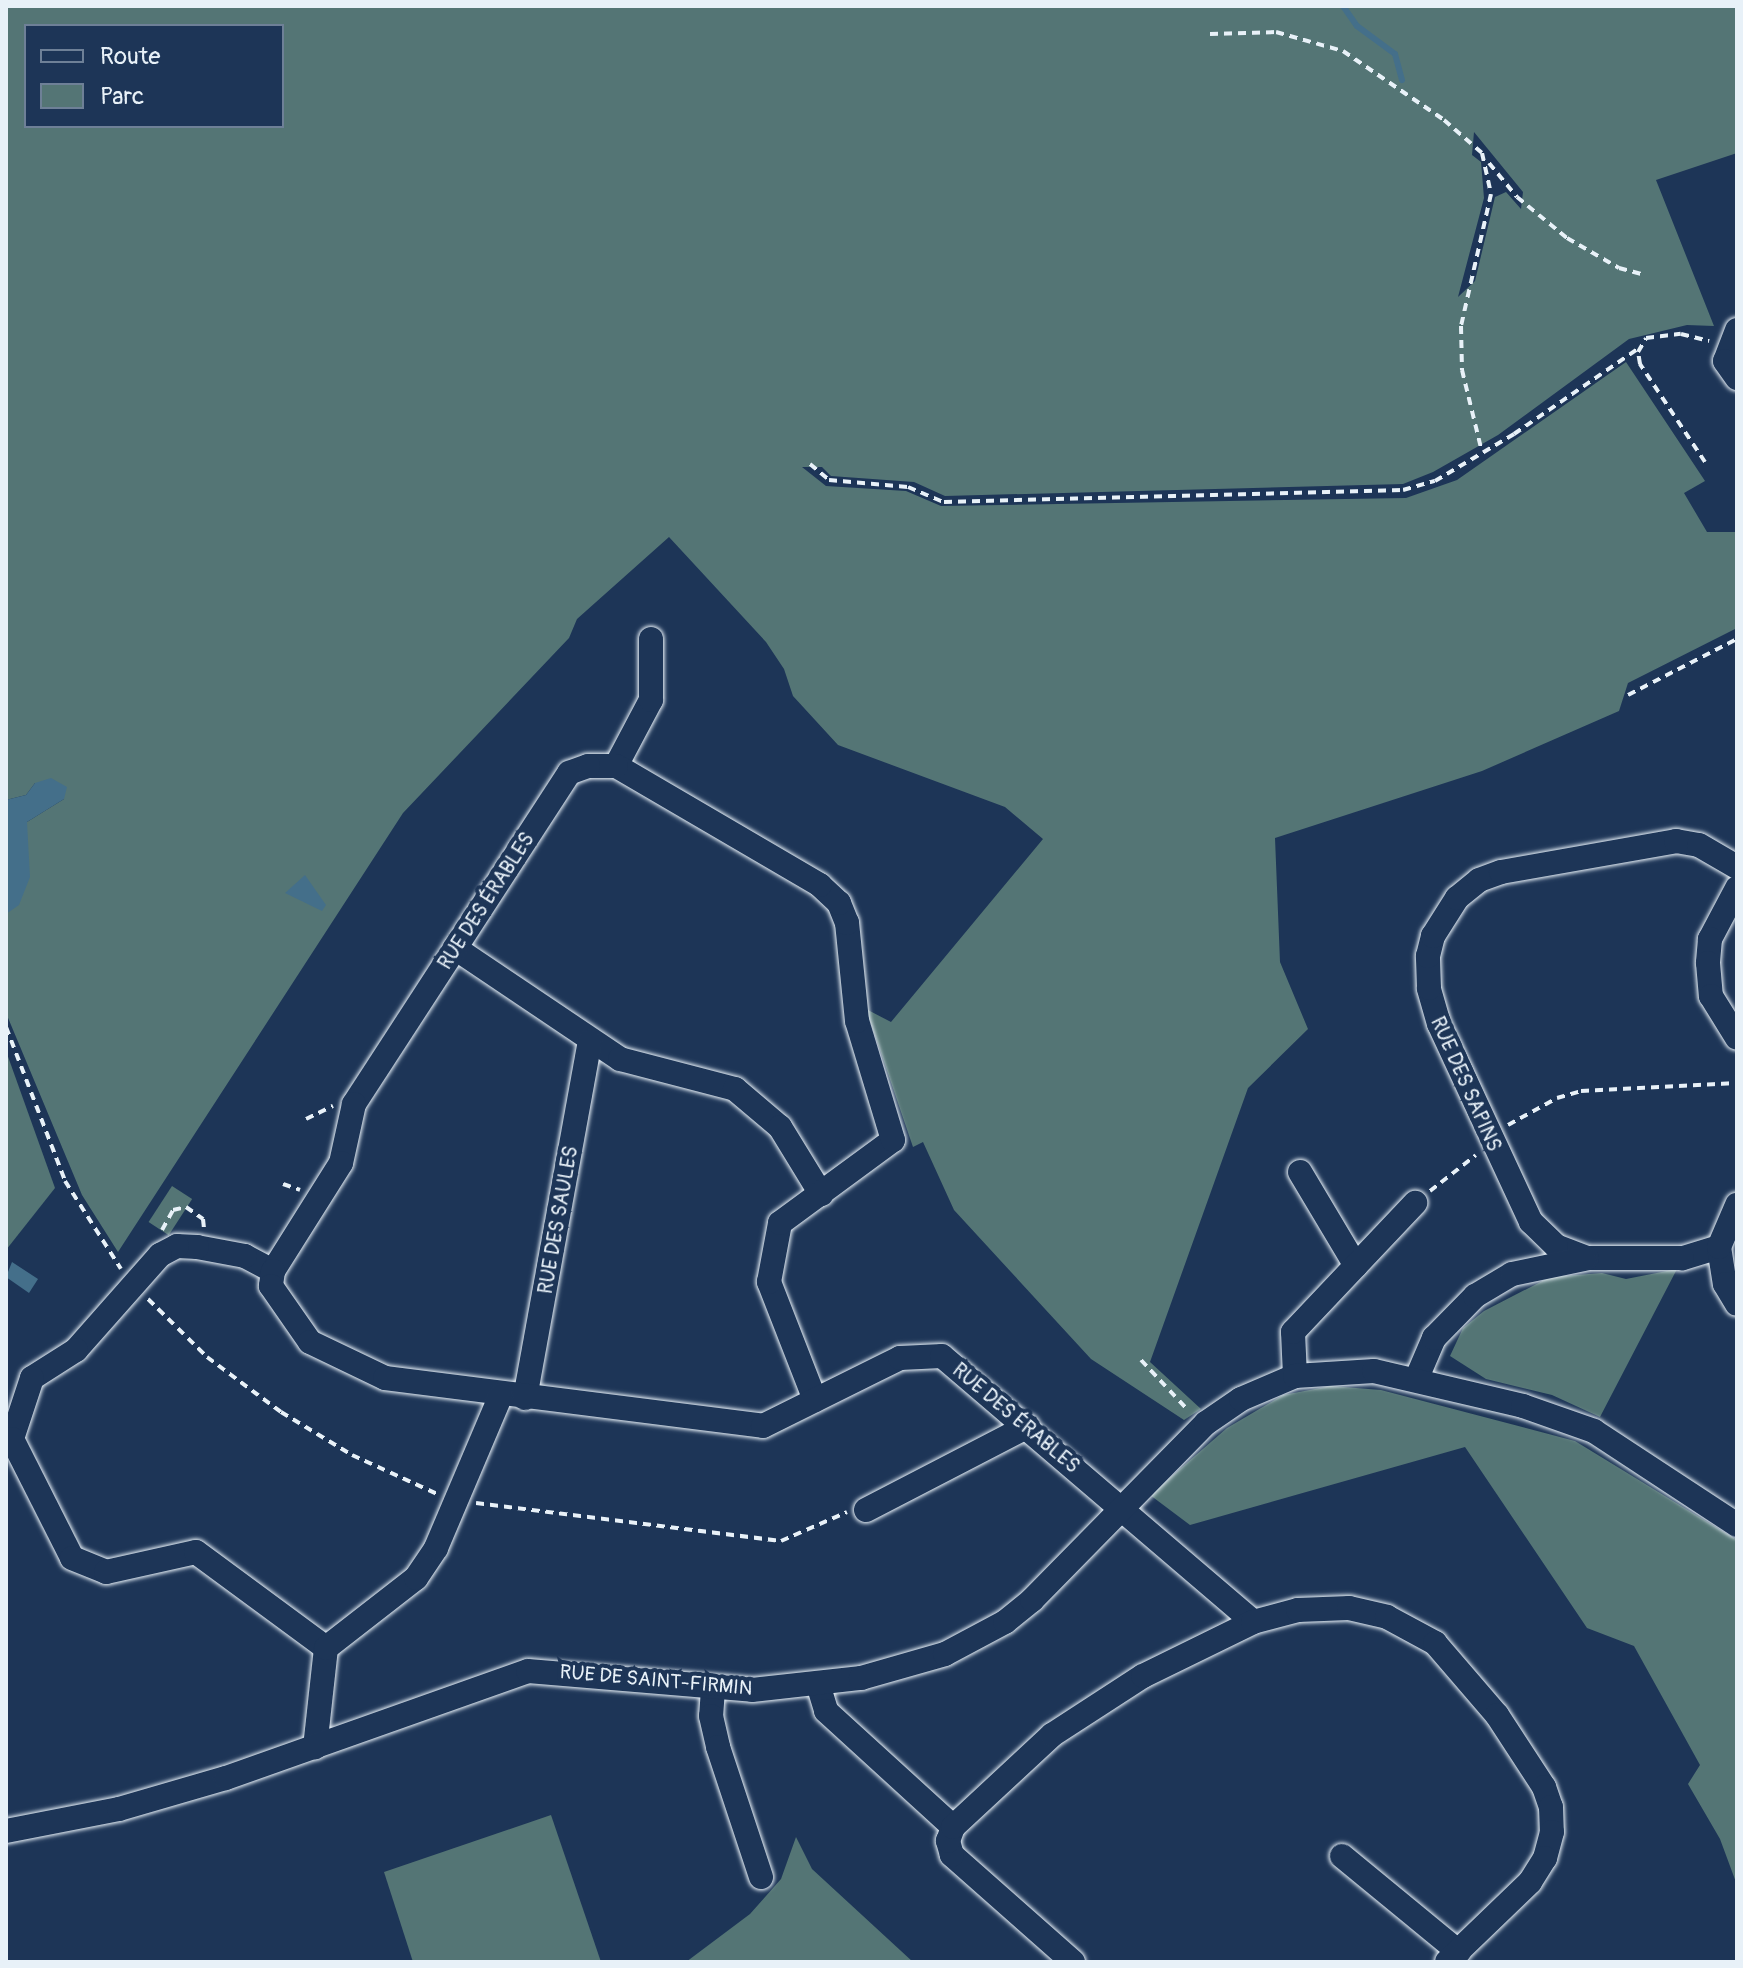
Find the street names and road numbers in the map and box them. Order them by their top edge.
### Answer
street label: RUE DES ÉRABLES [433,828,539,974]
street label: RUE DES SAPINS [1426,1013,1506,1155]
street label: RUE DES SAULES [533,1144,583,1296]
street label: RUE DES ÉRABLES [948,1358,1084,1478]
street label: RUE DE SAINT-FIRMIN [559,1660,753,1700]

